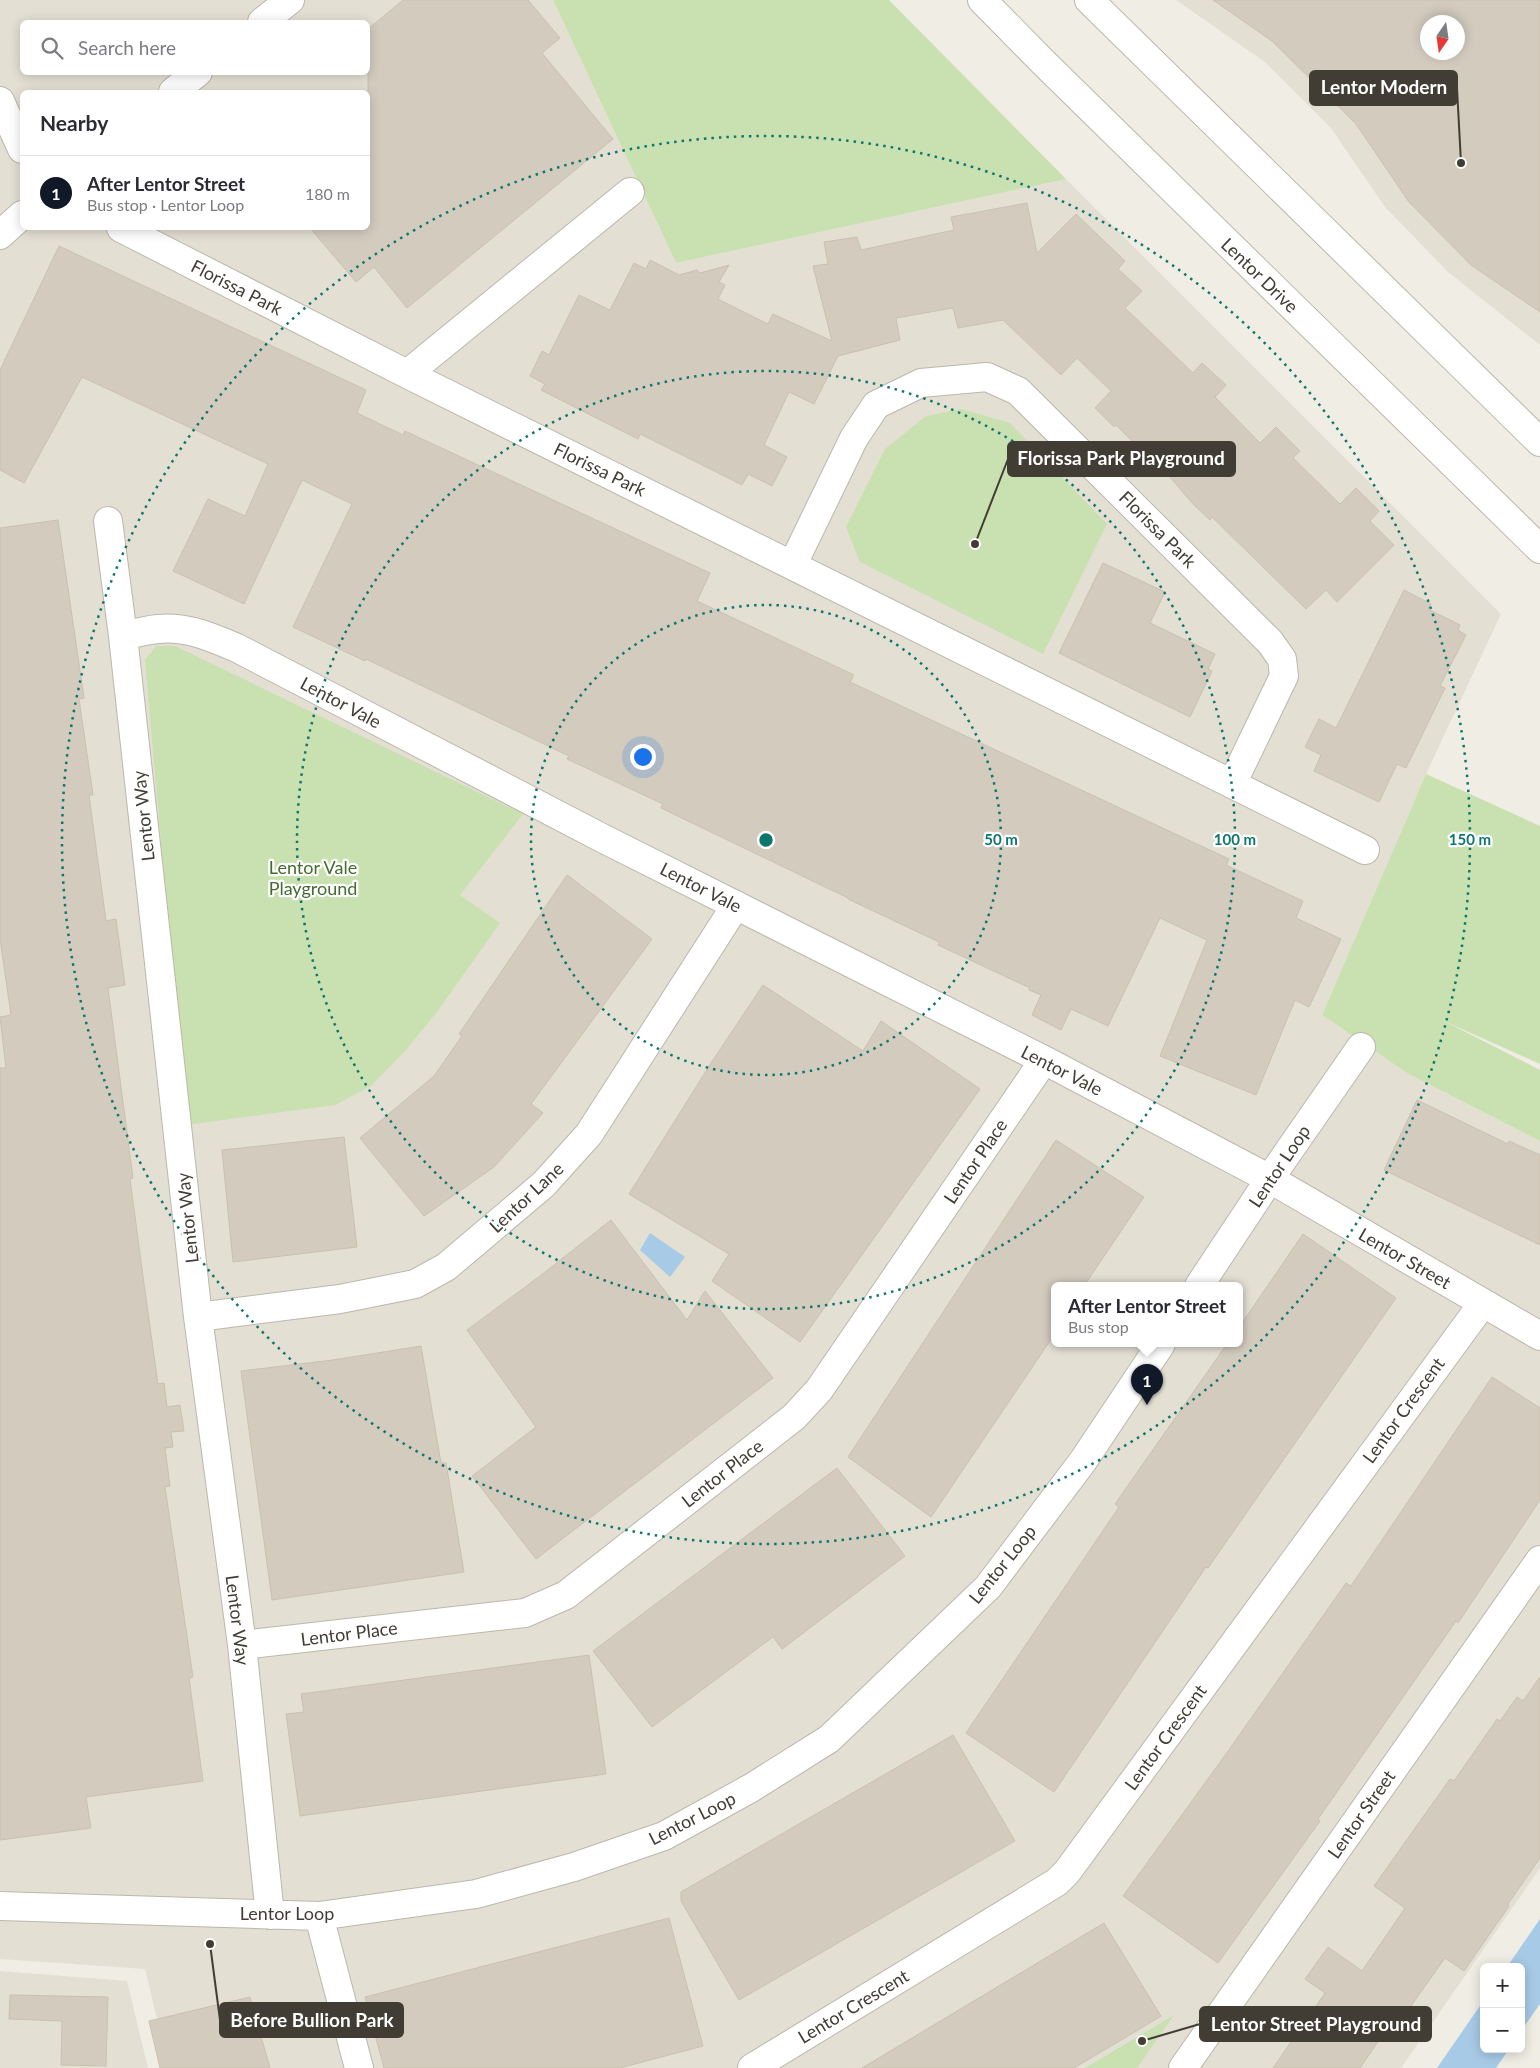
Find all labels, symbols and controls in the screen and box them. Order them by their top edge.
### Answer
north arrow [1420,15,1465,60]
search box [20,20,370,75]
icon: search [38,34,66,62]
text: Search here [78,36,176,59]
callout: Lentor Modern [1310,71,1457,105]
text: Lentor Modern [1321,75,1447,98]
text: Nearby [40,110,108,135]
text: After Lentor Street [87,172,245,195]
text: 1 [51,184,61,203]
text: 180 m [305,184,350,203]
text: Bus stop · Lentor Loop [87,195,244,214]
street label: Lentor Drive [1217,233,1303,317]
street label: Florissa Park [188,255,287,320]
street label: Florissa Park [550,437,650,501]
callout: Florissa Park Playground [1008,442,1235,476]
text: Florissa Park Playground [1017,446,1225,469]
street label: Florissa Park [1115,486,1202,573]
street label: Lentor Vale [297,672,385,732]
your location [630,744,656,770]
street label: Lentor Way [127,769,159,862]
text: 50 m [984,830,1018,848]
text: 100 m [1214,830,1256,848]
text: 150 m [1449,830,1491,848]
centre of rings [757,831,775,849]
park label: Lentor Vale Playground [269,856,357,899]
street label: Lentor Vale [657,857,745,917]
street label: Lentor Vale [1018,1040,1106,1100]
street label: Lentor Place [939,1115,1011,1207]
street label: Lentor Loop [1243,1121,1315,1211]
street label: Lentor Lane [484,1157,568,1237]
street label: Lentor Way [171,1171,203,1264]
street label: Lentor Street [1355,1223,1455,1293]
popup [1051,1282,1243,1347]
text: After Lentor Street [1068,1294,1226,1317]
text: Bus stop [1068,1317,1129,1336]
street label: Lentor Crescent [1357,1352,1449,1467]
pin: 1 [1131,1364,1163,1405]
street label: Lentor Place [677,1434,767,1512]
street label: Lentor Loop [964,1520,1040,1608]
street label: Lentor Way [222,1574,255,1667]
street label: Lentor Place [299,1616,399,1650]
street label: Lentor Crescent [1119,1679,1211,1794]
street label: Lentor Street [1323,1765,1400,1862]
street label: Lentor Loop [645,1787,739,1849]
street label: Lentor Loop [240,1902,334,1924]
map controls [1480,1963,1525,2053]
button: + [1480,1963,1525,2008]
street label: Lentor Crescent [794,1964,913,2048]
callout: Before Bullion Park [220,2003,403,2037]
callout: Lentor Street Playground [1200,2007,1431,2041]
text: Before Bullion Park [230,2008,395,2031]
button: − [1480,2008,1525,2053]
text: Lentor Street Playground [1211,2012,1421,2035]

